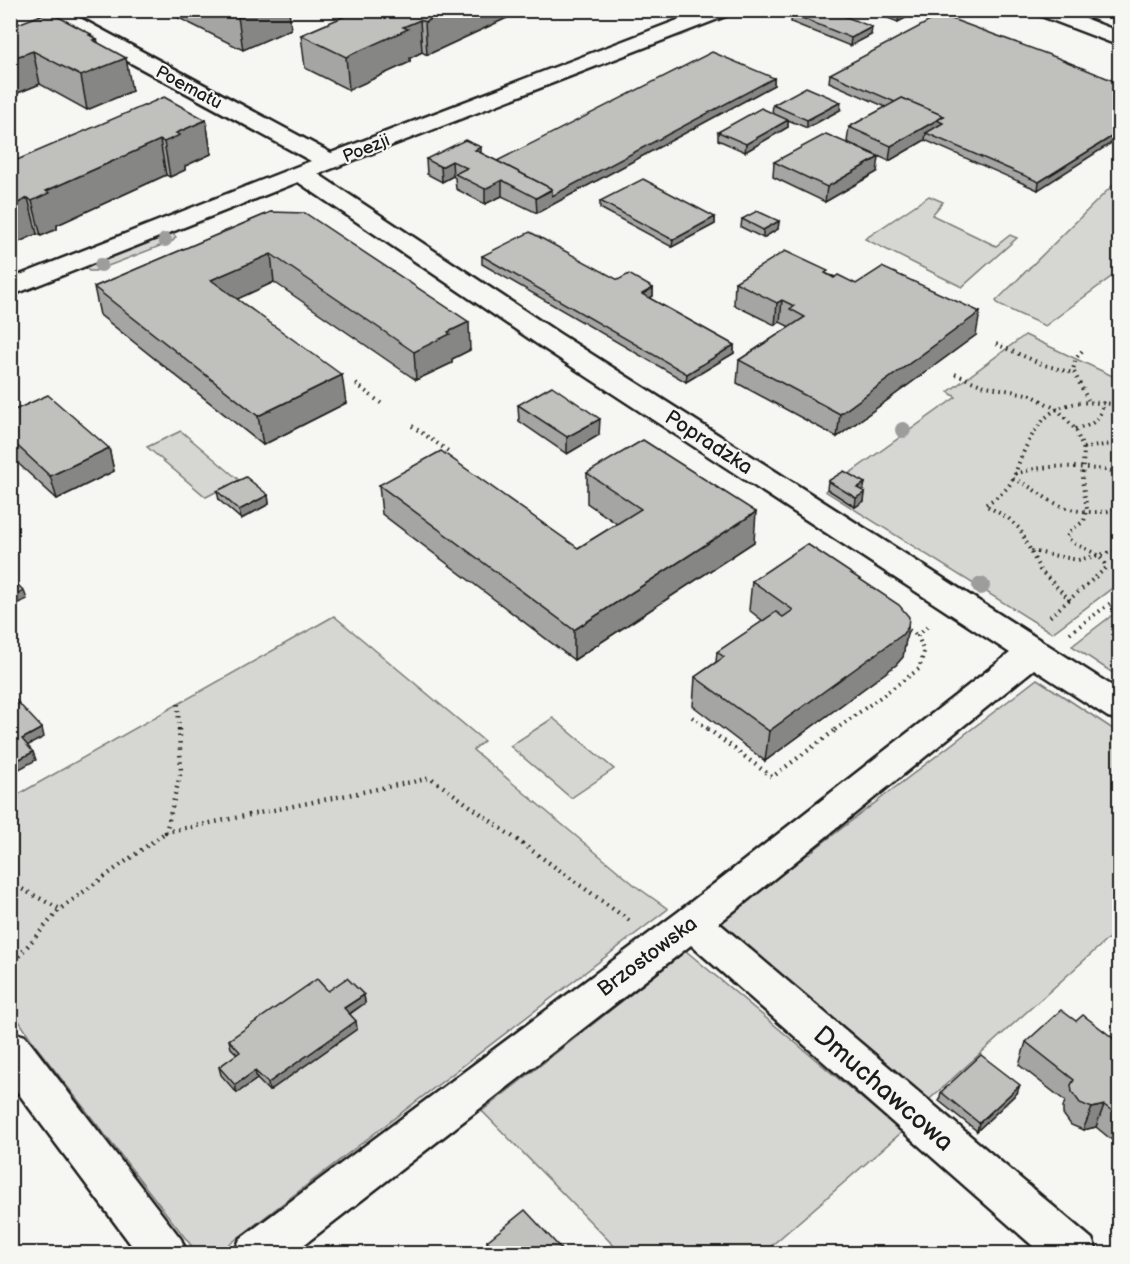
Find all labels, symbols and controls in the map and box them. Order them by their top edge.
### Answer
street label: Poematu [152,61,226,114]
street label: Poezji [340,130,393,167]
street label: Popradzka [660,405,757,480]
street label: Brzostowska [593,911,702,1002]
street label: Dmuchawcowa [807,1020,959,1158]

